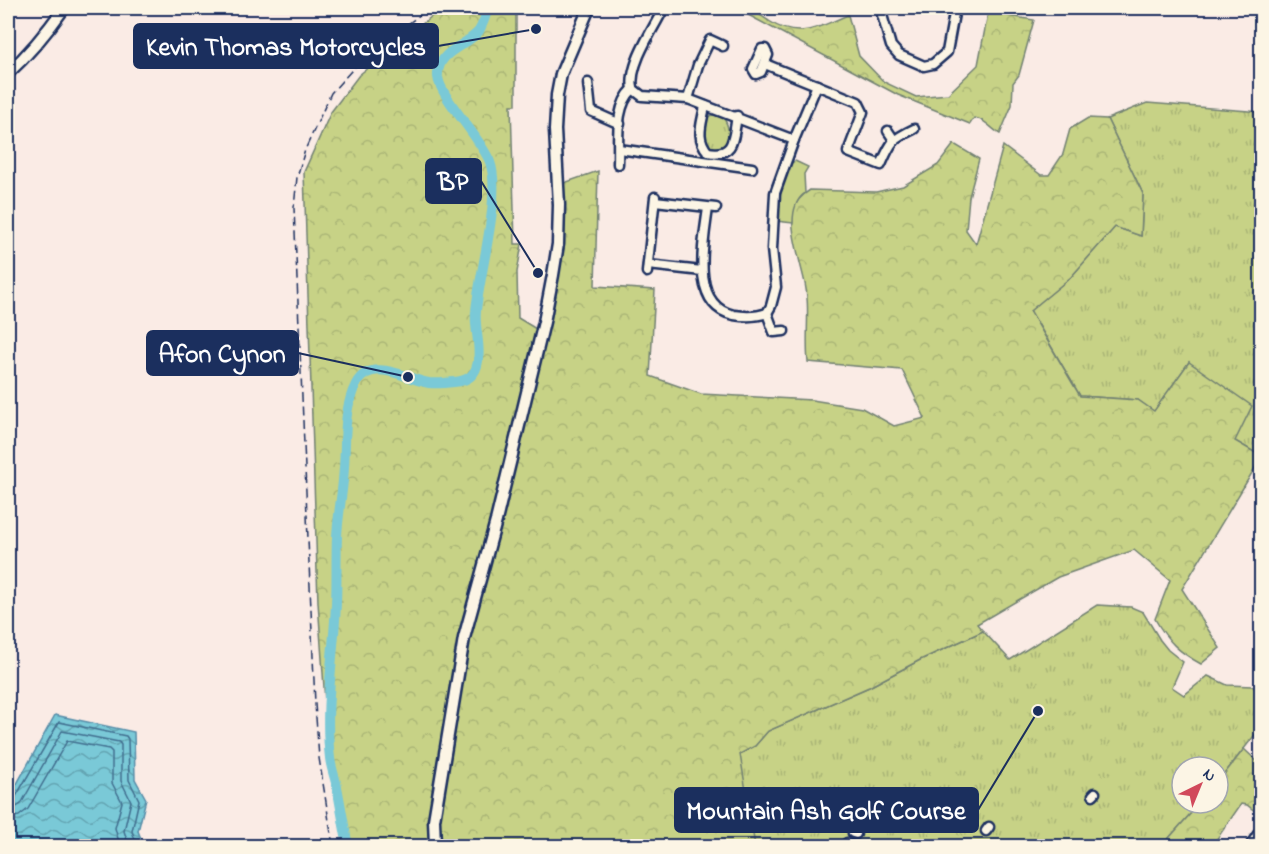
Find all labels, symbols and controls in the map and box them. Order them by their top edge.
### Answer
callout: Kevin Thomas Motorcycles [134,24,438,68]
text: Kevin Thomas Motorcycles [146,30,426,68]
callout: BP [426,159,481,203]
text: BP [437,165,469,203]
callout: Afon Cynon [147,331,298,375]
text: Afon Cynon [158,337,286,375]
north arrow [1170,755,1230,815]
text: N [1197,763,1221,788]
callout: Mountain Ash Golf Course [675,788,978,832]
text: Mountain Ash Golf Course [686,794,967,832]

